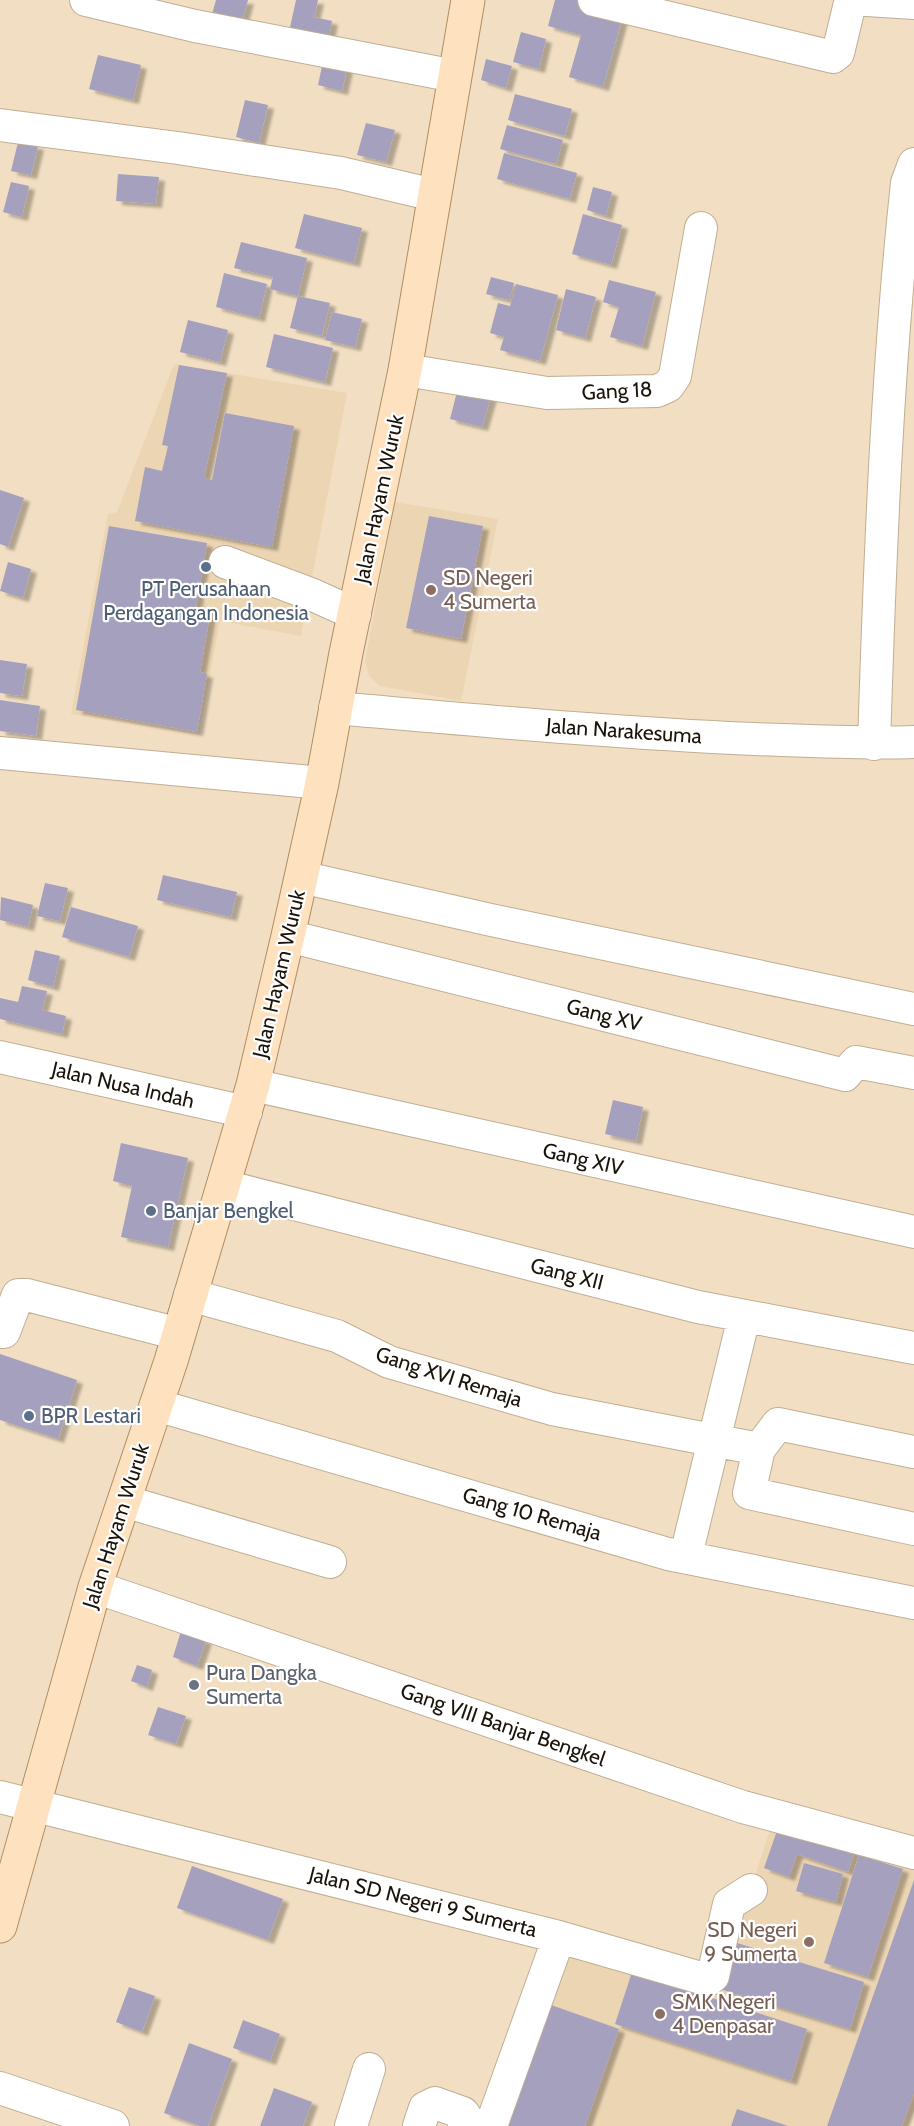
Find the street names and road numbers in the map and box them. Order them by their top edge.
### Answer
street label: Gang 18 [581,376,653,405]
street label: Jalan Hayam Wuruk [348,412,409,587]
street label: Jalan Narakesuma [544,713,703,748]
street label: Jalan Hayam Wuruk [247,887,310,1061]
street label: Gang XV [564,993,644,1036]
street label: Jalan Nusa Indah [48,1056,197,1113]
street label: Gang XIV [540,1137,626,1180]
street label: Gang XII [528,1252,606,1295]
street label: Gang XVI Remaja [372,1341,526,1413]
street label: Jalan Hayam Wuruk [77,1440,154,1612]
street label: Gang 10 Remaja [459,1482,605,1546]
street label: Gang VIII Banjar Bengkel [397,1678,609,1772]
street label: Jalan SD Negeri 9 Sumerta [306,1861,540,1942]

